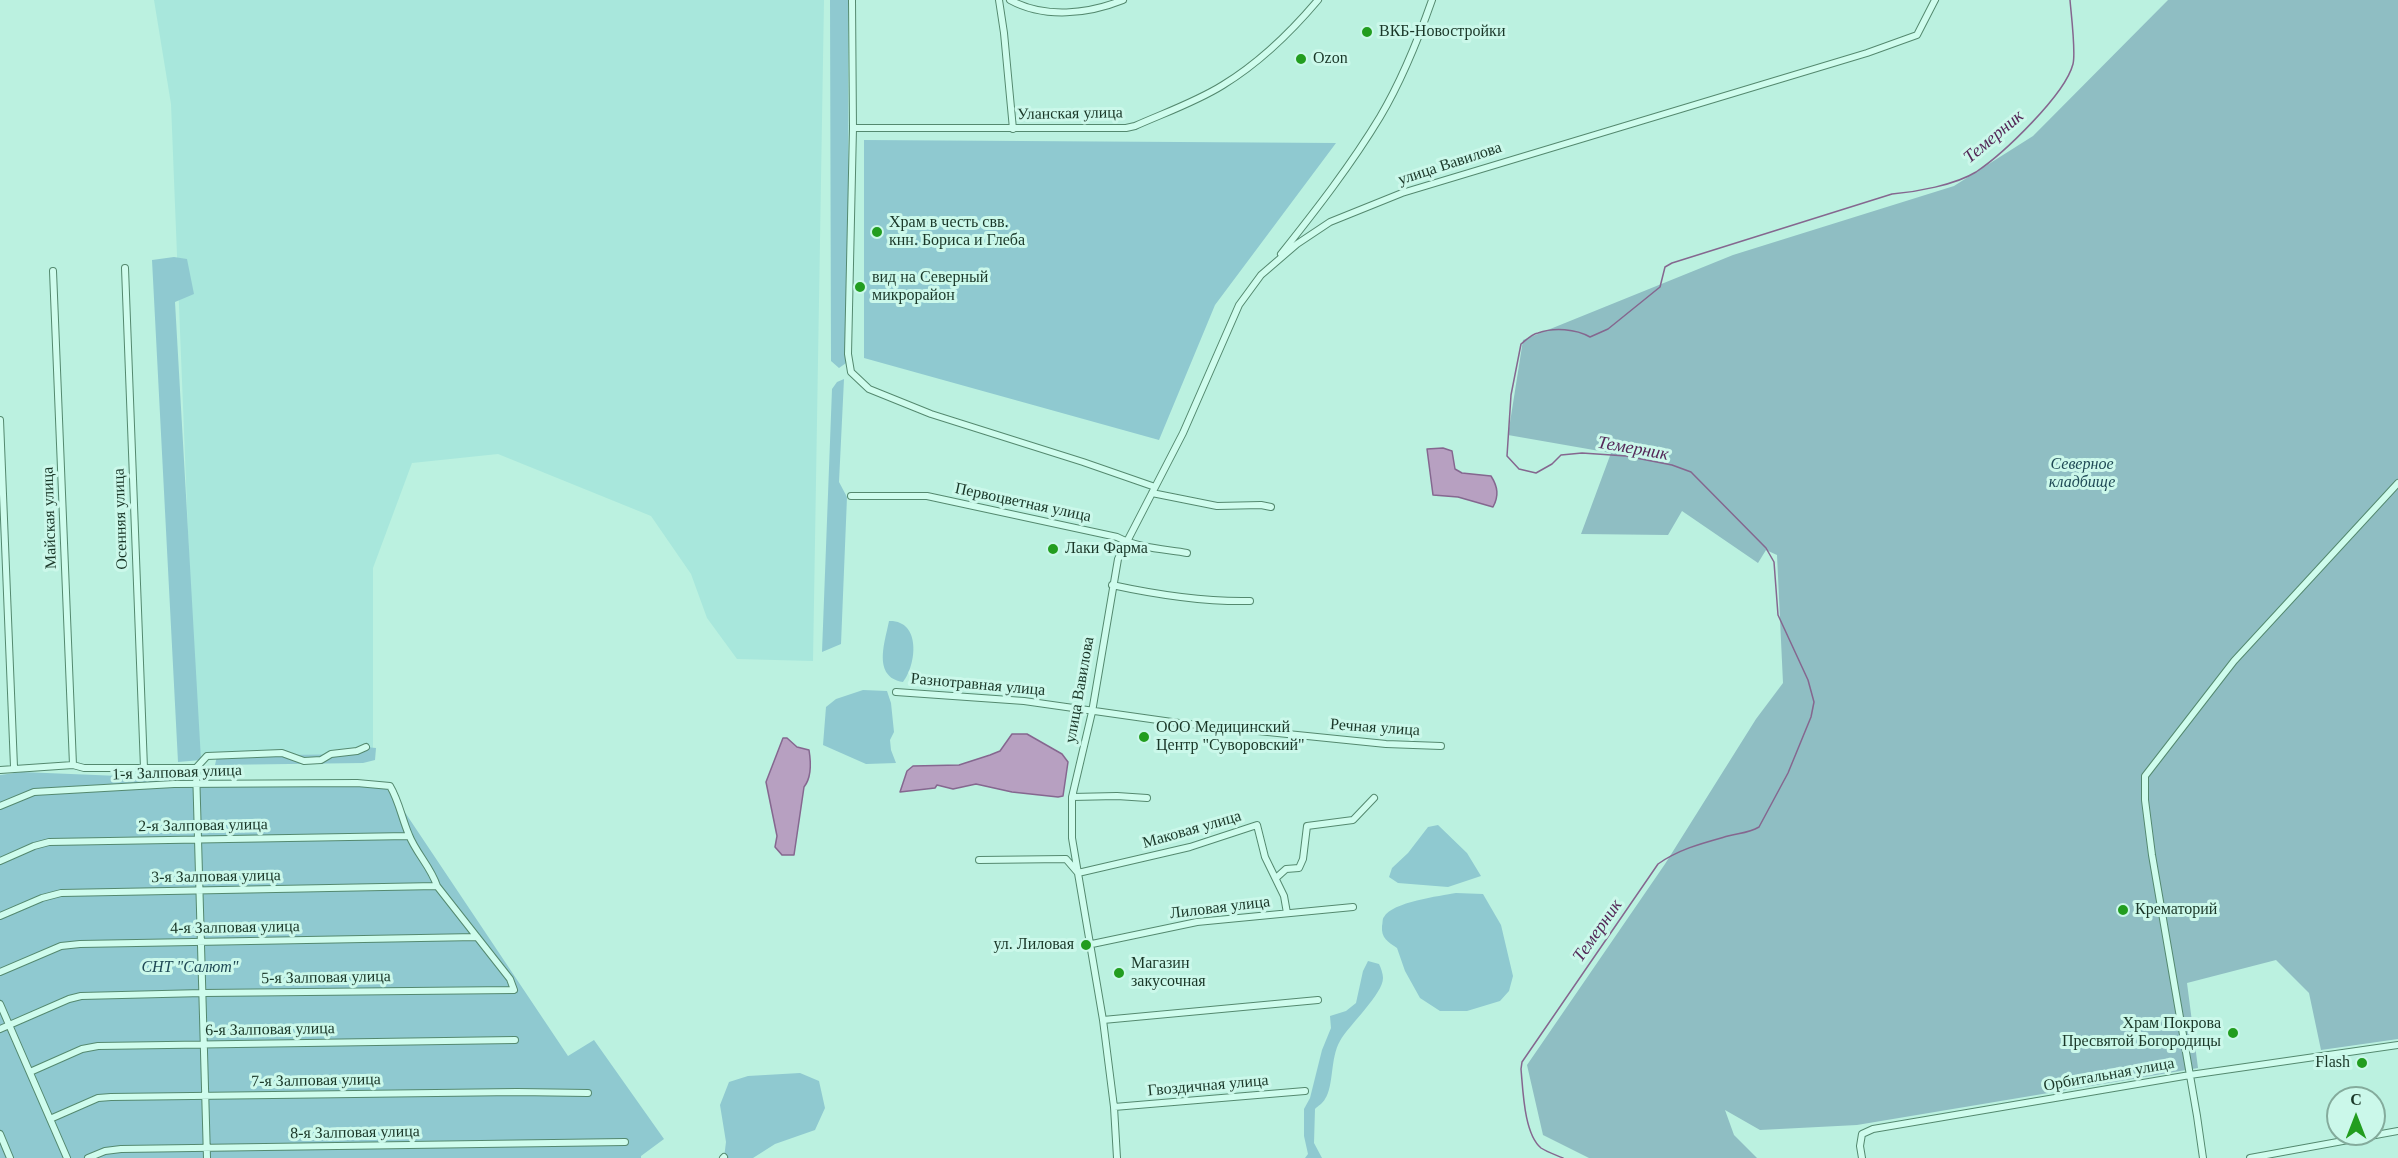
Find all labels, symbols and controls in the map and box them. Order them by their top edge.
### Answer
place label: ВКБ-Новостройки [1379,22,1505,42]
marker: ВКБ-Новостройки [1360,25,1374,39]
place label: Ozon [1313,49,1348,69]
marker: Ozon [1294,52,1308,66]
street label: Уланская улица [1017,103,1123,125]
water label: Темерник [1960,106,2028,168]
street label: улица Вавилова [1396,138,1504,190]
place label: Храм в честь свв. кнн. Бориса и Глеба [889,213,1025,251]
marker: Храм в честь свв. кнн. Бориса и Глеба [870,225,884,239]
place label: вид на Северный микрорайон [872,268,988,306]
marker: вид на Северный микрорайон [853,280,867,294]
water label: Темерник [1596,432,1670,466]
park label: Северное кладбище [2049,455,2115,493]
street label: Майская улица [39,466,61,570]
street label: Осенняя улица [110,468,132,570]
street label: Первоцветная улица [953,479,1093,527]
place label: Лаки Фарма [1065,539,1148,559]
marker: Лаки Фарма [1046,542,1060,556]
street label: улица Вавилова [1061,635,1099,745]
street label: Разнотравная улица [910,670,1046,700]
street label: Речная улица [1329,715,1421,741]
place label: ООО Медицинский Центр "Суворовский" [1156,718,1305,756]
marker: ООО Медицинский Центр "Суворовский" [1137,730,1151,744]
street label: 1-я Залповая улица [112,761,242,785]
street label: Маковая улица [1141,807,1243,853]
street label: 2-я Залповая улица [138,815,268,837]
street label: 3-я Залповая улица [151,866,281,888]
street label: Лиловая улица [1169,892,1271,924]
water label: Темерник [1569,895,1627,967]
place label: Крематорий [2135,900,2217,920]
marker: Крематорий [2116,903,2130,917]
street label: 4-я Залповая улица [170,917,300,939]
place label: ул. Лиловая [994,935,1074,955]
marker: ул. Лиловая [1079,938,1093,952]
place label: Магазин закусочная [1131,954,1206,992]
park label: СНТ "Салют" [141,958,239,978]
marker: Магазин закусочная [1112,966,1126,980]
street label: 5-я Залповая улица [261,967,391,989]
place label: Храм Покрова Пресвятой Богородицы [2062,1014,2221,1052]
street label: 6-я Залповая улица [205,1019,335,1041]
marker: Храм Покрова Пресвятой Богородицы [2226,1026,2240,1040]
place label: Flash [2315,1053,2350,1073]
street label: Орбитальная улица [2042,1054,2176,1096]
marker: Flash [2355,1056,2369,1070]
street label: 7-я Залповая улица [251,1070,381,1092]
street label: Гвоздичная улица [1147,1071,1269,1101]
north arrow [2326,1086,2386,1146]
text: С [2350,1091,2362,1108]
street label: 8-я Залповая улица [290,1122,420,1144]

